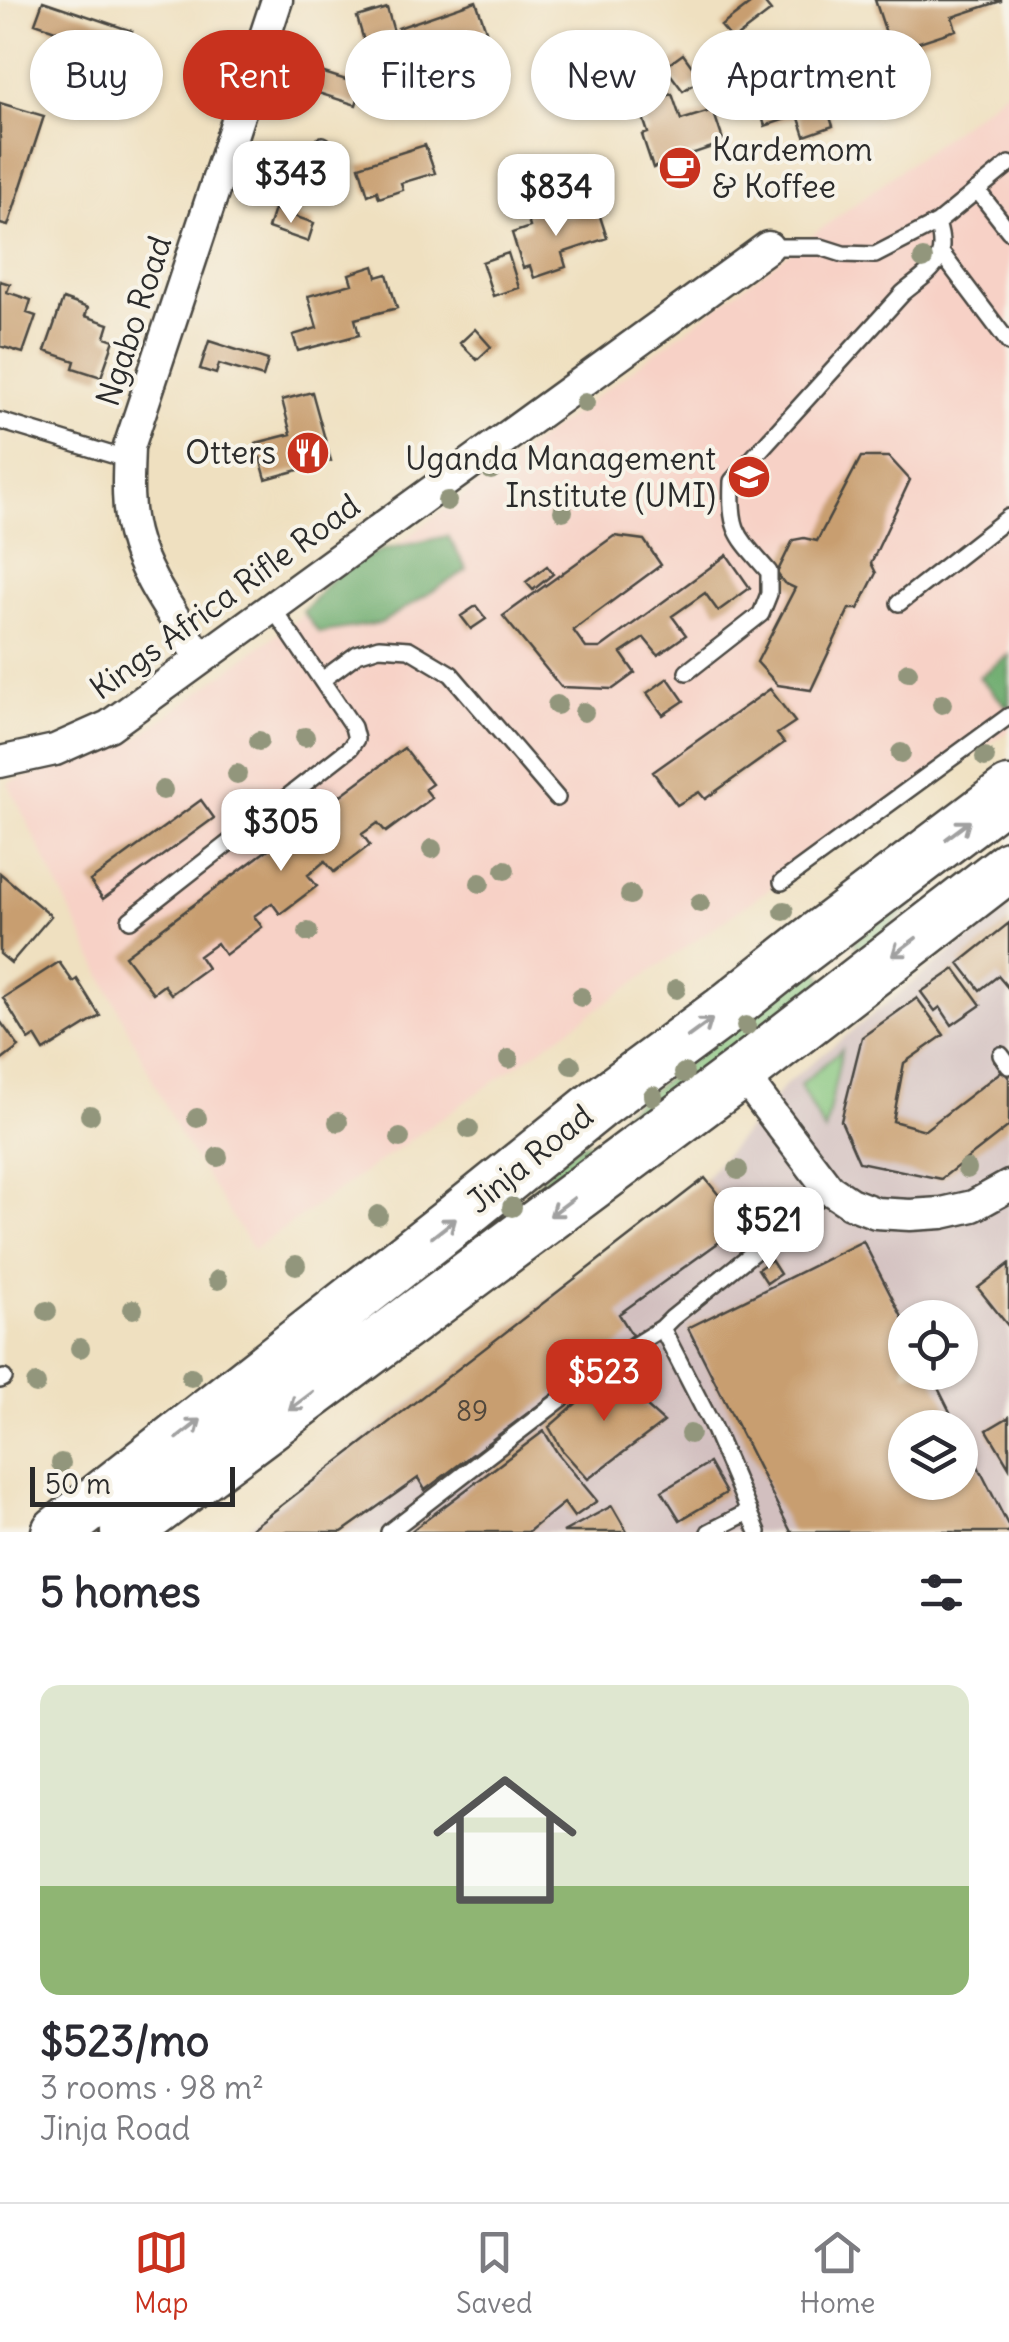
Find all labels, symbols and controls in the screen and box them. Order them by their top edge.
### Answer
chip: Buy [30,30,163,120]
chip: Rent [183,30,325,120]
chip: Filters [345,30,511,120]
chip: New [531,30,671,120]
chip: Apartment [691,30,931,120]
place label: Kardemom & Koffee [712,129,873,207]
pin: $343 [232,141,350,226]
cafe icon: Kardemom & Koffee [657,145,703,191]
text: $343 [255,153,327,194]
pin: $834 [497,154,615,239]
text: $834 [520,166,592,207]
street label: Ngabo Road [87,231,180,411]
restaurant icon: Otters [285,430,331,476]
place label: Otters [185,432,276,473]
place label: Uganda Management Institute (UMI) [405,438,716,516]
school or university icon: Uganda Management Institute (UMI) [726,454,772,500]
street label: Kings Africa Rifle Road [82,485,368,708]
pin: $305 [222,789,340,874]
text: $305 [243,801,319,842]
one-way arrow [944,820,971,841]
one-way arrow [891,937,918,958]
one-way arrow [686,1018,714,1039]
street label: Jinja Road [458,1095,601,1222]
pin: $521 [710,1187,828,1272]
one-way arrow [549,1197,576,1218]
text: $521 [736,1199,802,1240]
one-way arrow [431,1217,457,1239]
map controls [888,1300,978,1500]
button: locate [888,1300,978,1390]
pin: $523 [545,1339,663,1424]
text: $523 [568,1351,640,1392]
one-way arrow [288,1391,315,1412]
house number: 89 [456,1393,488,1429]
button: layers [888,1410,978,1500]
one-way arrow [175,1418,201,1440]
scale bar [30,1462,235,1506]
text: 50 m [45,1466,111,1502]
icon: filters [914,1565,969,1620]
text: 5 homes [40,1566,201,1618]
icon: home [415,1750,595,1930]
text: $523/mo [40,2015,209,2067]
text: 3 rooms · 98 m² [40,2067,264,2108]
text: Jinja Road [40,2108,190,2149]
tab: Map [134,2225,189,2321]
tab: Saved [456,2225,533,2321]
tab: Home [800,2225,875,2321]

